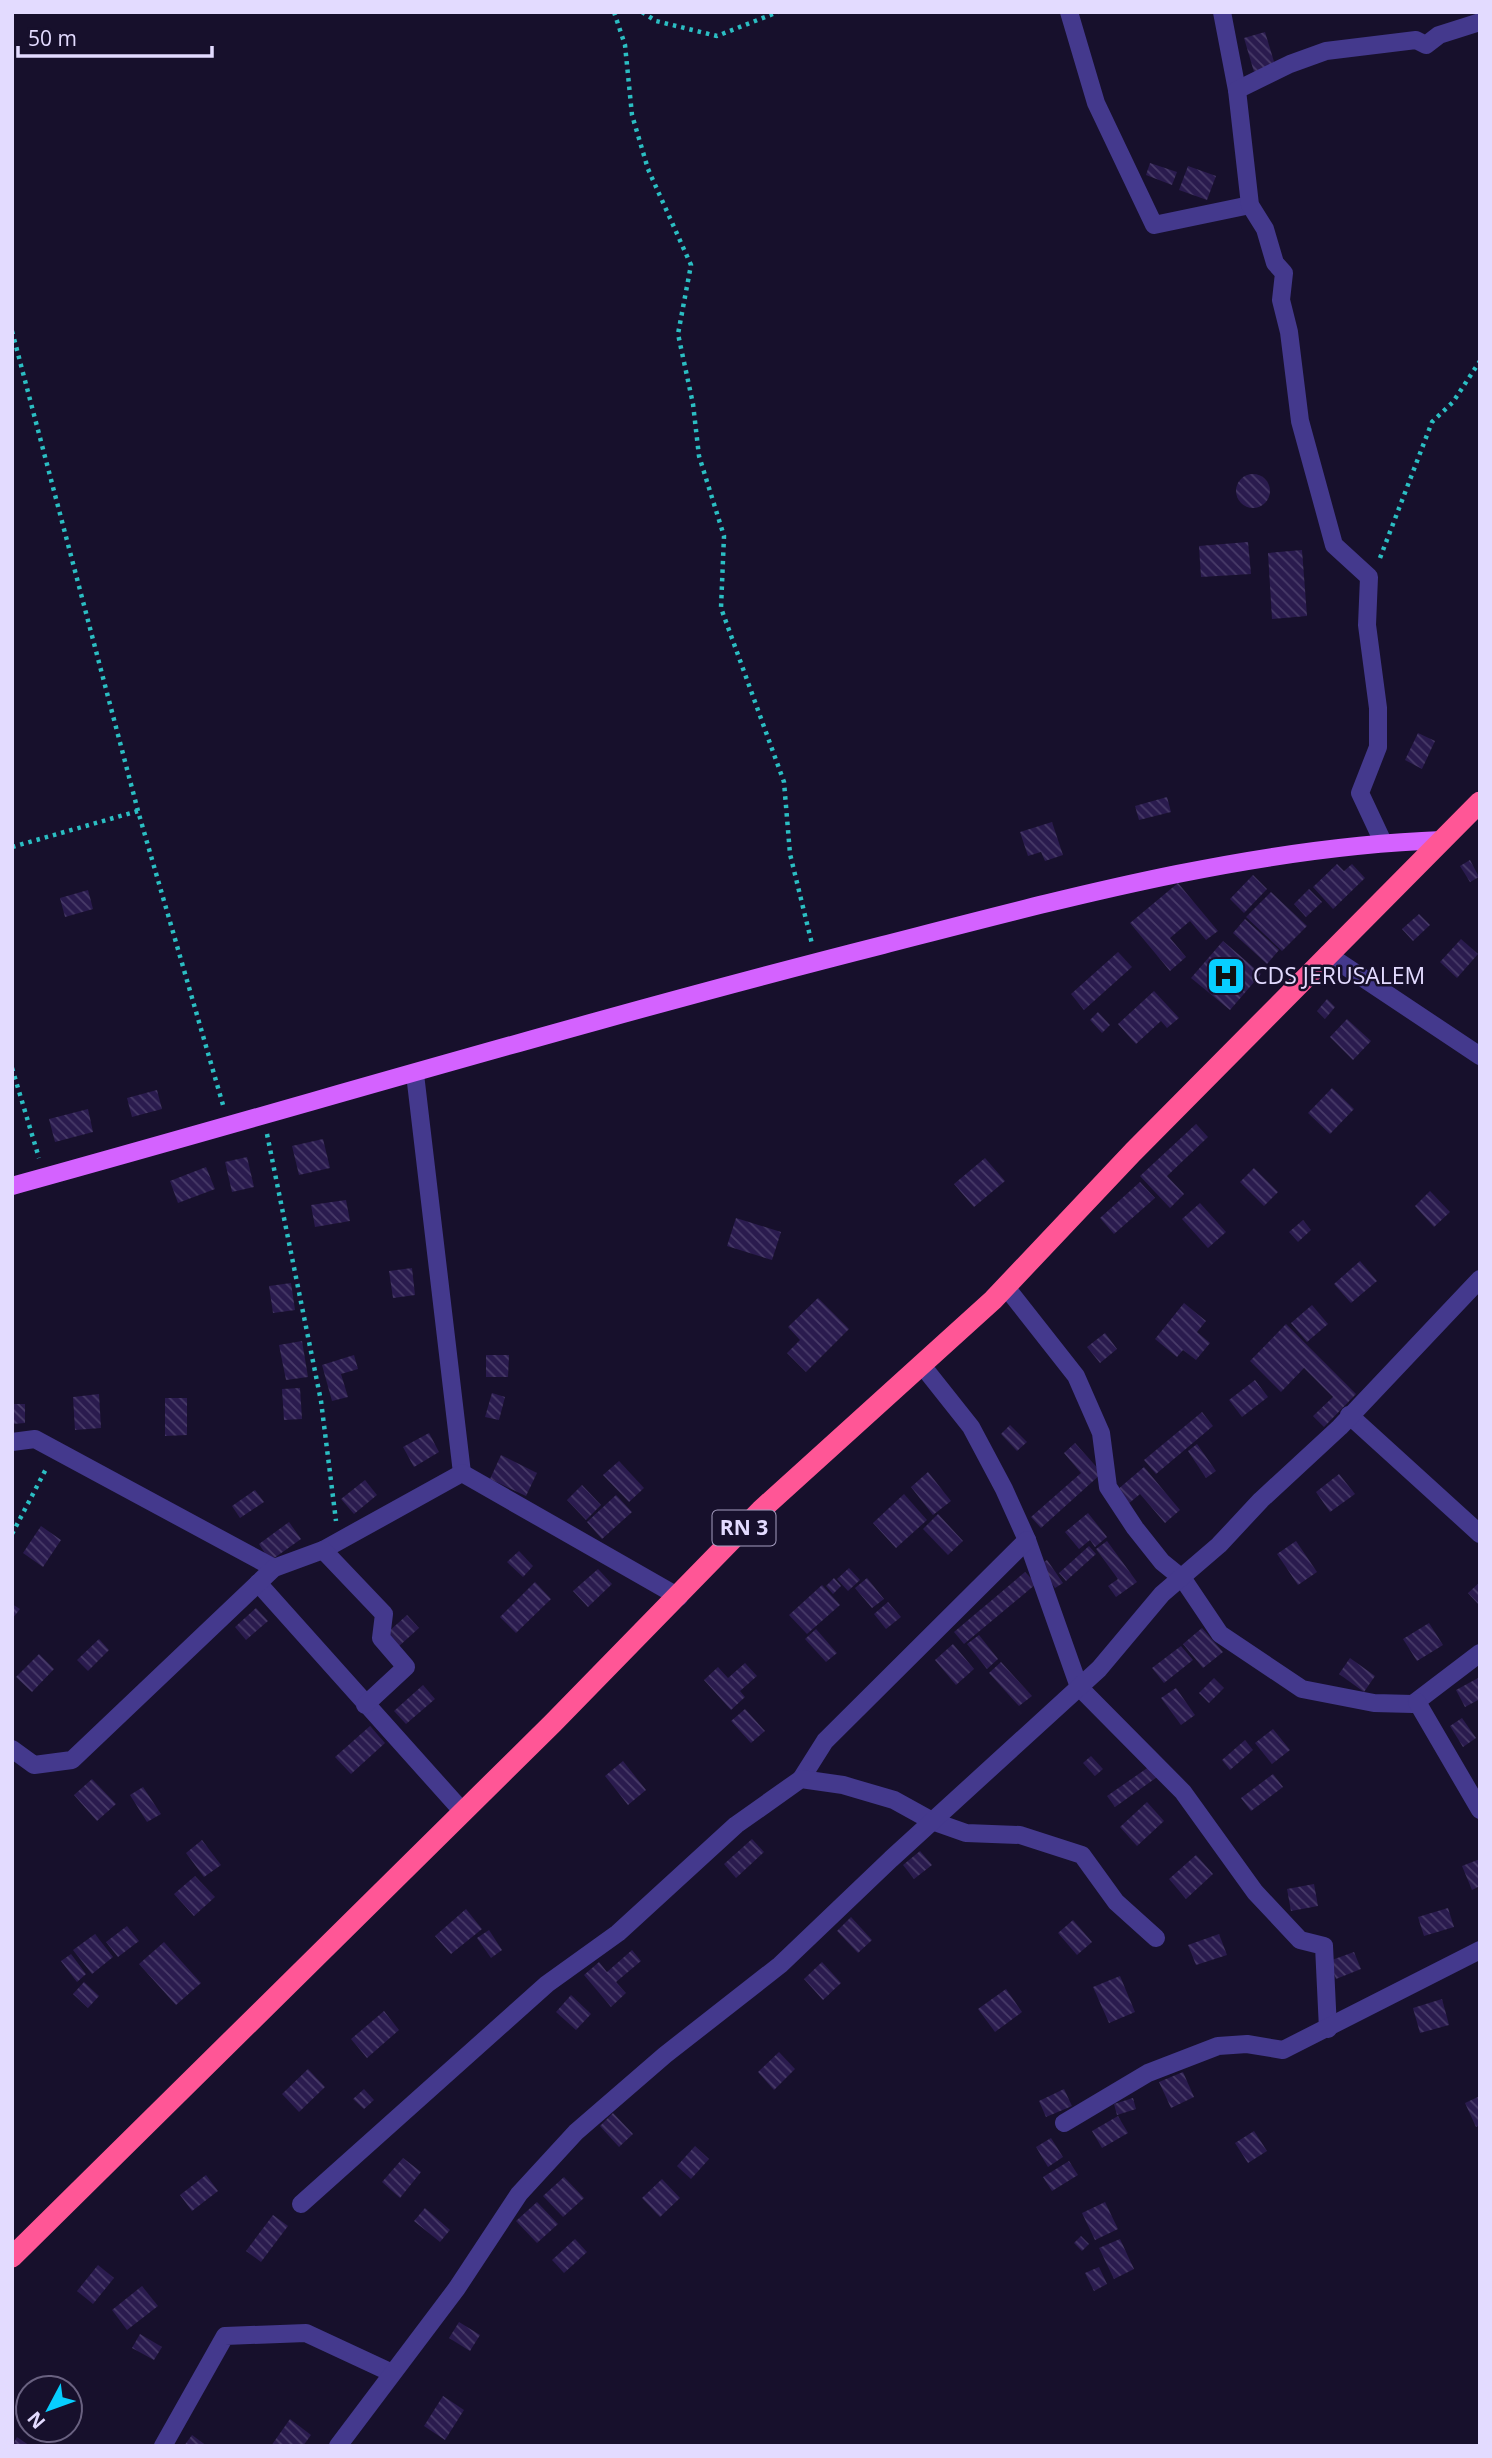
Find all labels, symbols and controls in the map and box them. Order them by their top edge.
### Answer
scale bar [18,14,212,58]
text: 50 m [28,24,77,52]
hospital icon: CDS JERUSALEM [1205,955,1247,997]
place label: CDS JERUSALEM [1253,959,1425,991]
road number: RN 3 [712,1510,776,1546]
north arrow [14,2374,84,2444]
text: N [21,2406,51,2435]

